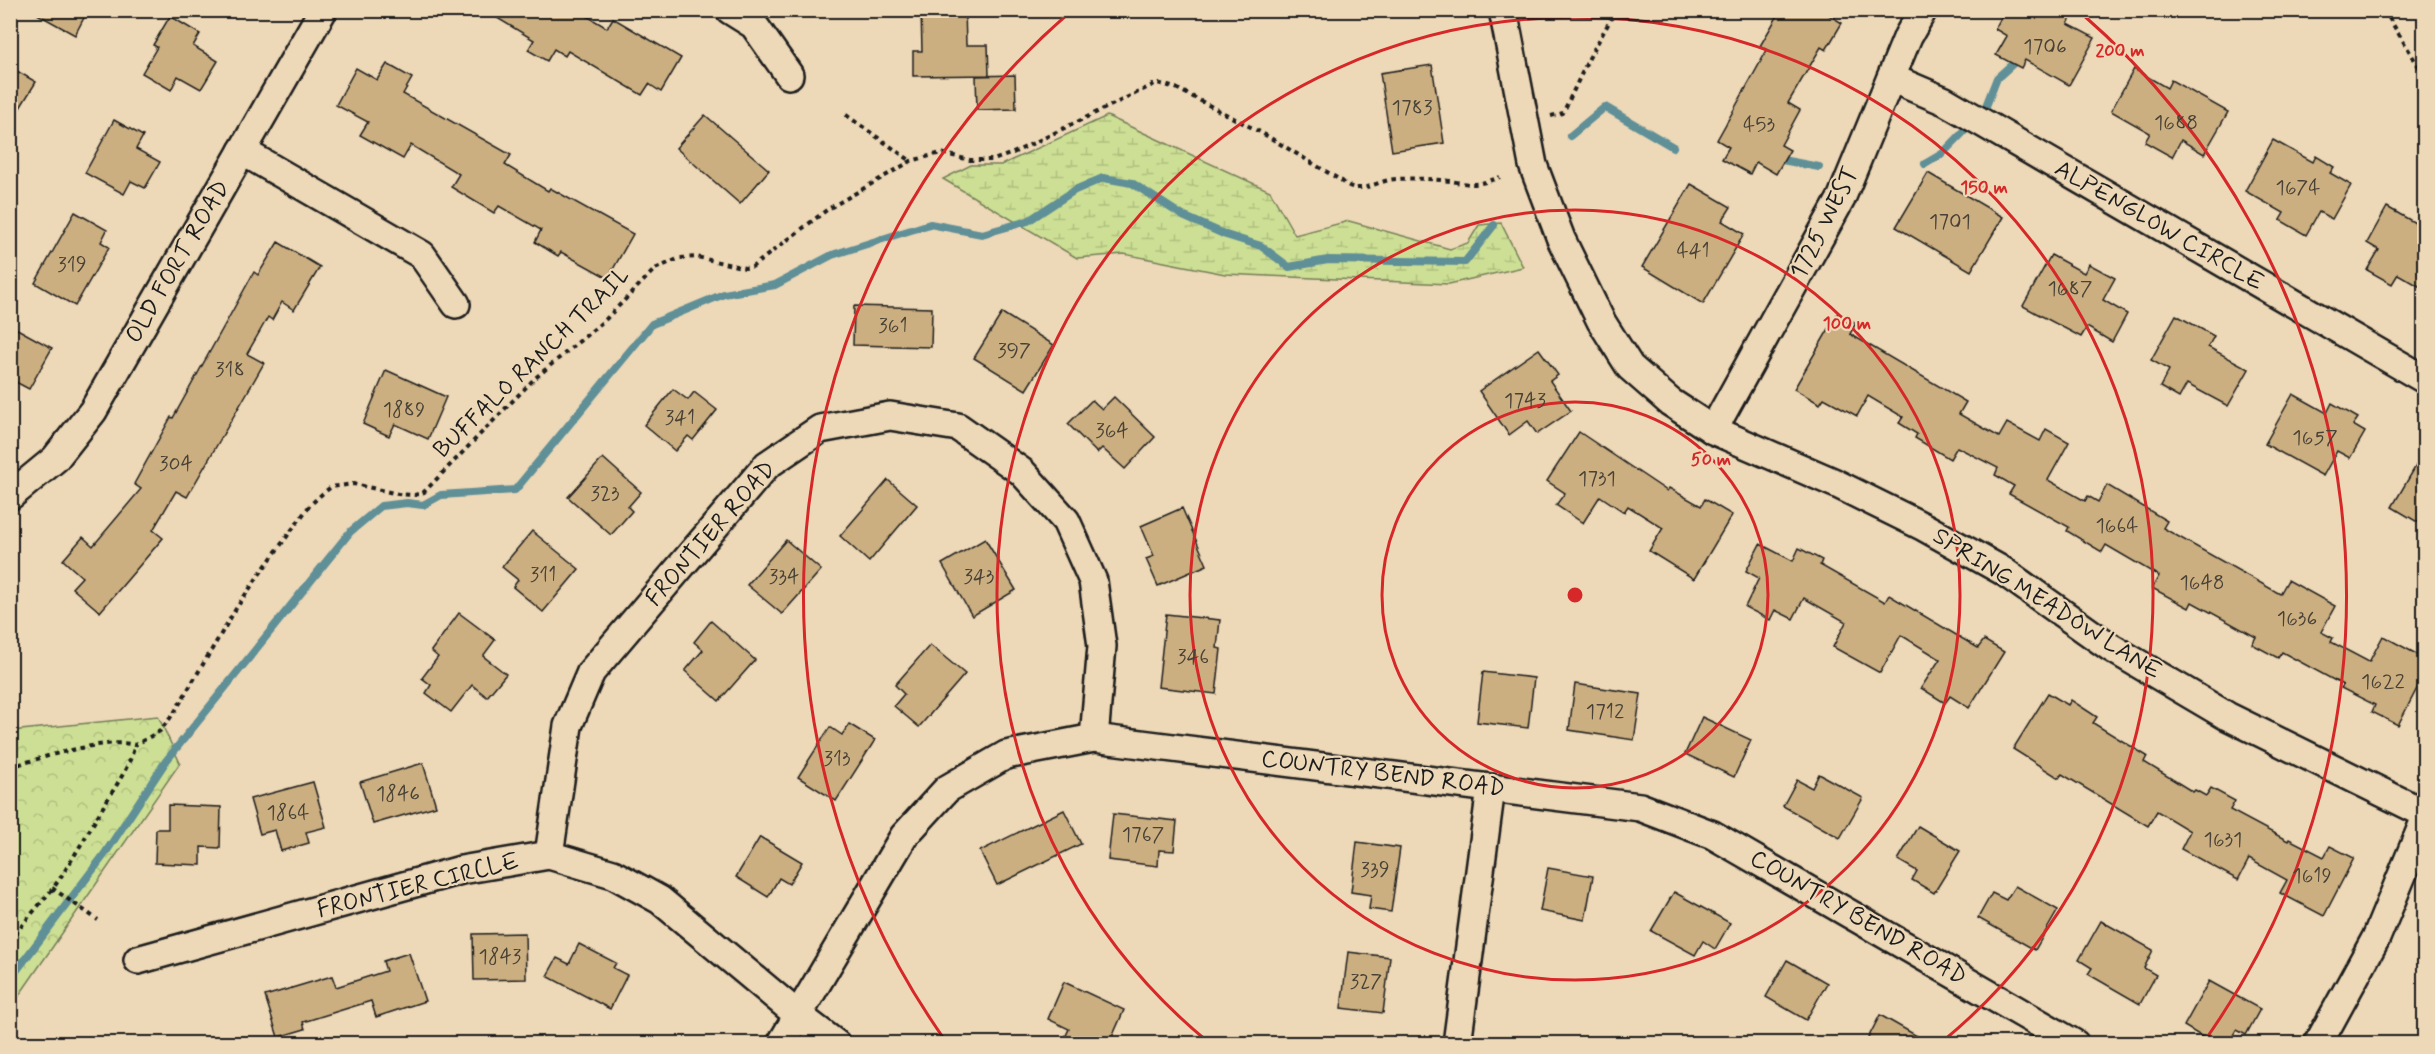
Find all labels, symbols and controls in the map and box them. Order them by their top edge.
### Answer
house number: 1706 [2023,33,2067,61]
text: 200 m [2095,39,2145,63]
house number: 1783 [1392,94,1433,122]
house number: 1688 [2154,109,2198,137]
house number: 453 [1743,111,1775,139]
street label: ALPENGLOW CIRCLE [2049,153,2269,299]
street label: 1725 WEST [1783,162,1867,284]
house number: 1674 [2276,174,2320,202]
street label: OLD FORT ROAD [119,175,237,349]
text: 150 m [1960,176,2008,200]
house number: 1701 [1929,208,1971,236]
house number: 441 [1676,237,1710,265]
house number: 319 [57,251,87,279]
street label: BUFFALO RANCH TRAIL [427,261,637,465]
house number: 1687 [2047,275,2093,303]
house number: 361 [878,312,908,340]
text: 100 m [1823,312,1871,336]
house number: 397 [997,337,1031,365]
house number: 318 [215,356,245,384]
house number: 1743 [1504,387,1546,415]
house number: 1889 [383,396,425,424]
house number: 341 [665,404,695,432]
house number: 364 [1095,417,1129,445]
house number: 1657 [2292,424,2338,452]
text: 50 m [1691,448,1731,472]
house number: 304 [159,450,193,478]
street label: FRONTIER ROAD [639,455,783,613]
house number: 1731 [1578,465,1616,493]
house number: 323 [590,480,620,508]
house number: 1664 [2095,512,2139,540]
street label: SPRING MEADOW LANE [1927,521,2167,687]
house number: 311 [530,561,556,589]
house number: 334 [769,563,799,591]
house number: 343 [964,563,995,591]
house number: 1648 [2179,569,2225,597]
centre of rings [1565,585,1585,605]
house number: 1636 [2277,605,2317,633]
house number: 346 [1177,643,1209,671]
house number: 1622 [2361,668,2405,696]
house number: 1712 [1586,698,1624,726]
street label: COUNTRY BEND ROAD [1259,744,1507,804]
house number: 313 [823,745,851,773]
house number: 1846 [376,780,420,808]
house number: 1864 [266,799,310,827]
house number: 1767 [1122,821,1165,849]
house number: 1631 [2204,826,2242,854]
street label: COUNTRY BEND ROAD [1744,843,1972,993]
street label: FRONTIER CIRCLE [314,846,522,926]
house number: 339 [1360,856,1390,884]
house number: 1619 [2292,862,2332,890]
house number: 1843 [479,943,522,971]
house number: 327 [1350,968,1382,996]

